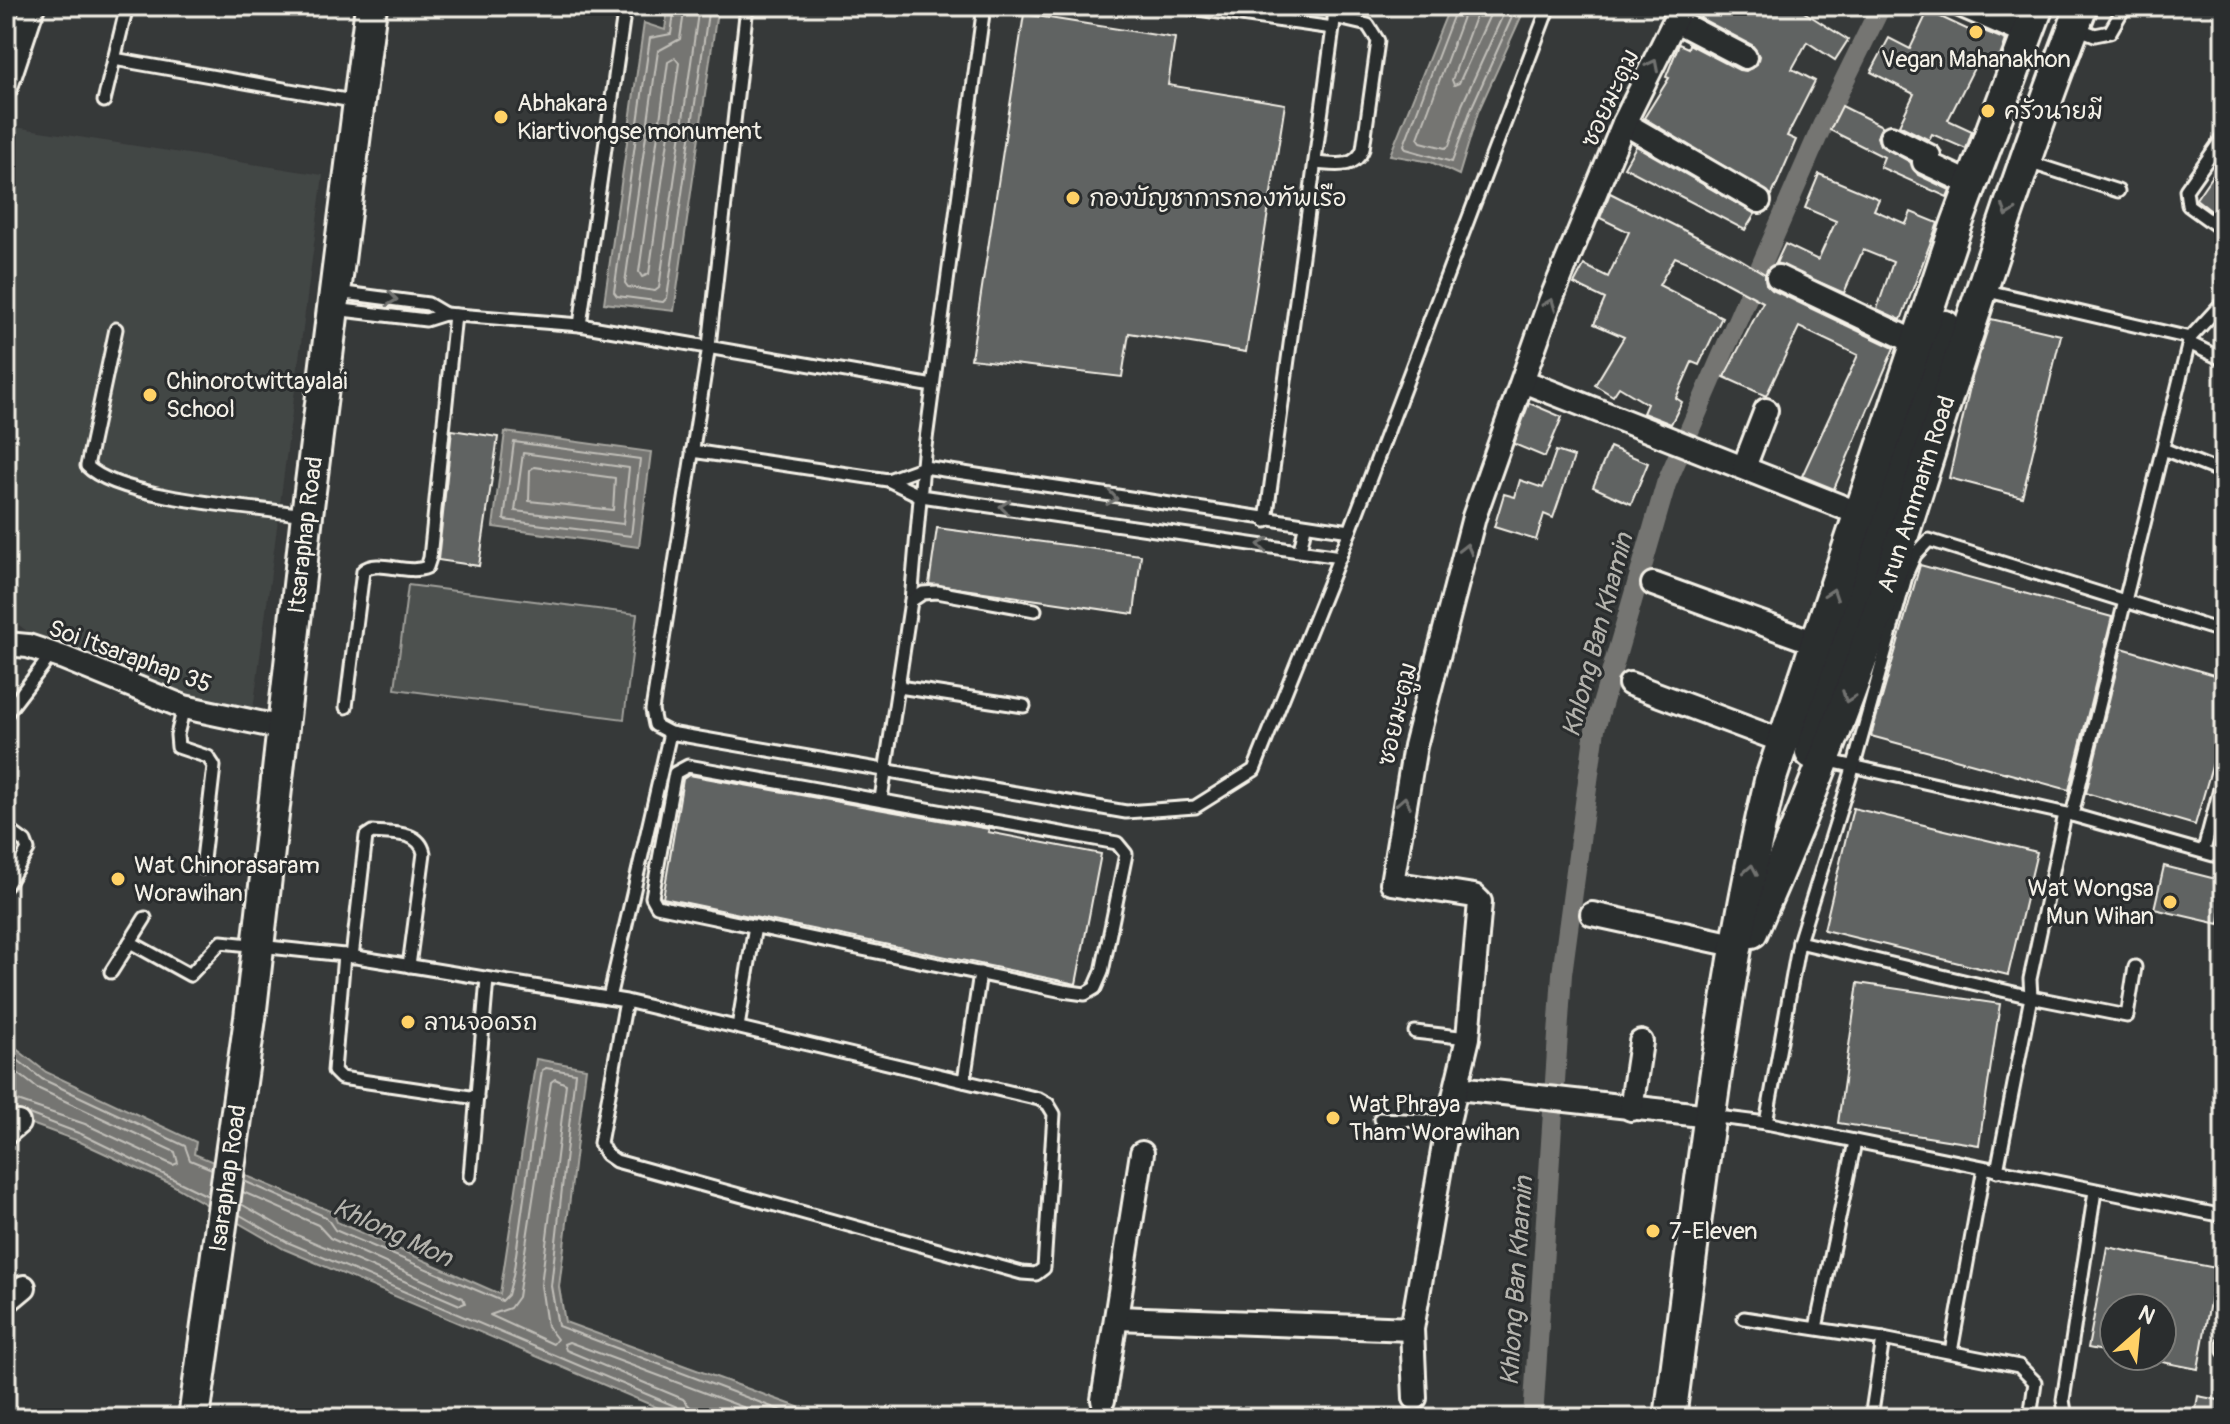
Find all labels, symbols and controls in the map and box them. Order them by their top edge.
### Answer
marker: Vegan Mahanakhon [1967,23,1985,41]
street label: ซอยมะตูม [1575,44,1649,153]
place label: Vegan Mahanakhon [1881,45,2071,74]
one-way arrow [1644,59,1659,74]
place label: Abhakara Kiartivongse monument [517,89,762,146]
place label: ครัวนายมี [2004,96,2103,126]
marker: ครัวนายมี [1979,102,1997,120]
marker: Abhakara Kiartivongse monument [492,108,510,126]
place label: กองบัญชาการกองทัพเรือ [1089,183,1347,213]
marker: กองบัญชาการกองทัพเรือ [1064,189,1082,207]
one-way arrow [2001,203,2017,217]
one-way arrow [385,290,399,307]
one-way arrow [1540,297,1557,311]
place label: Chinorotwittayalai School [166,367,347,424]
marker: Chinorotwittayalai School [141,386,159,404]
street label: Arun Ammarin Road [1871,392,1962,596]
street label: Itsaraphap Road [282,455,329,615]
one-way arrow [1105,489,1119,506]
one-way arrow [998,499,1012,516]
water label: Khlong Ban Khamin [1555,529,1641,741]
one-way arrow [1256,537,1269,554]
one-way arrow [1456,543,1473,557]
one-way arrow [1823,588,1839,602]
street label: Soi Itsaraphap 35 [44,614,215,699]
street label: ซอยมะตูม [1372,660,1426,769]
one-way arrow [1841,689,1858,703]
one-way arrow [1395,795,1412,809]
place label: Wat Chinorasaram Worawihan [134,851,320,908]
one-way arrow [1742,863,1759,877]
marker: Wat Chinorasaram Worawihan [109,870,127,888]
place label: Wat Wongsa Mun Wihan [2027,874,2154,931]
marker: Wat Wongsa Mun Wihan [2161,893,2179,911]
place label: ลานจอดรถ [424,1008,538,1037]
marker: ลานจอดรถ [399,1013,417,1031]
place label: Wat Phraya Tham Worawihan [1349,1090,1520,1147]
street label: Isaraphap Road [203,1103,253,1254]
marker: Wat Phraya Tham Worawihan [1324,1109,1342,1127]
water label: Khlong Ban Khamin [1494,1174,1540,1387]
water label: Khlong Mon [328,1191,459,1275]
place label: 7-Eleven [1669,1217,1758,1246]
marker: 7-Eleven [1644,1222,1662,1240]
north arrow [2098,1292,2178,1372]
text: N [2134,1299,2160,1331]

